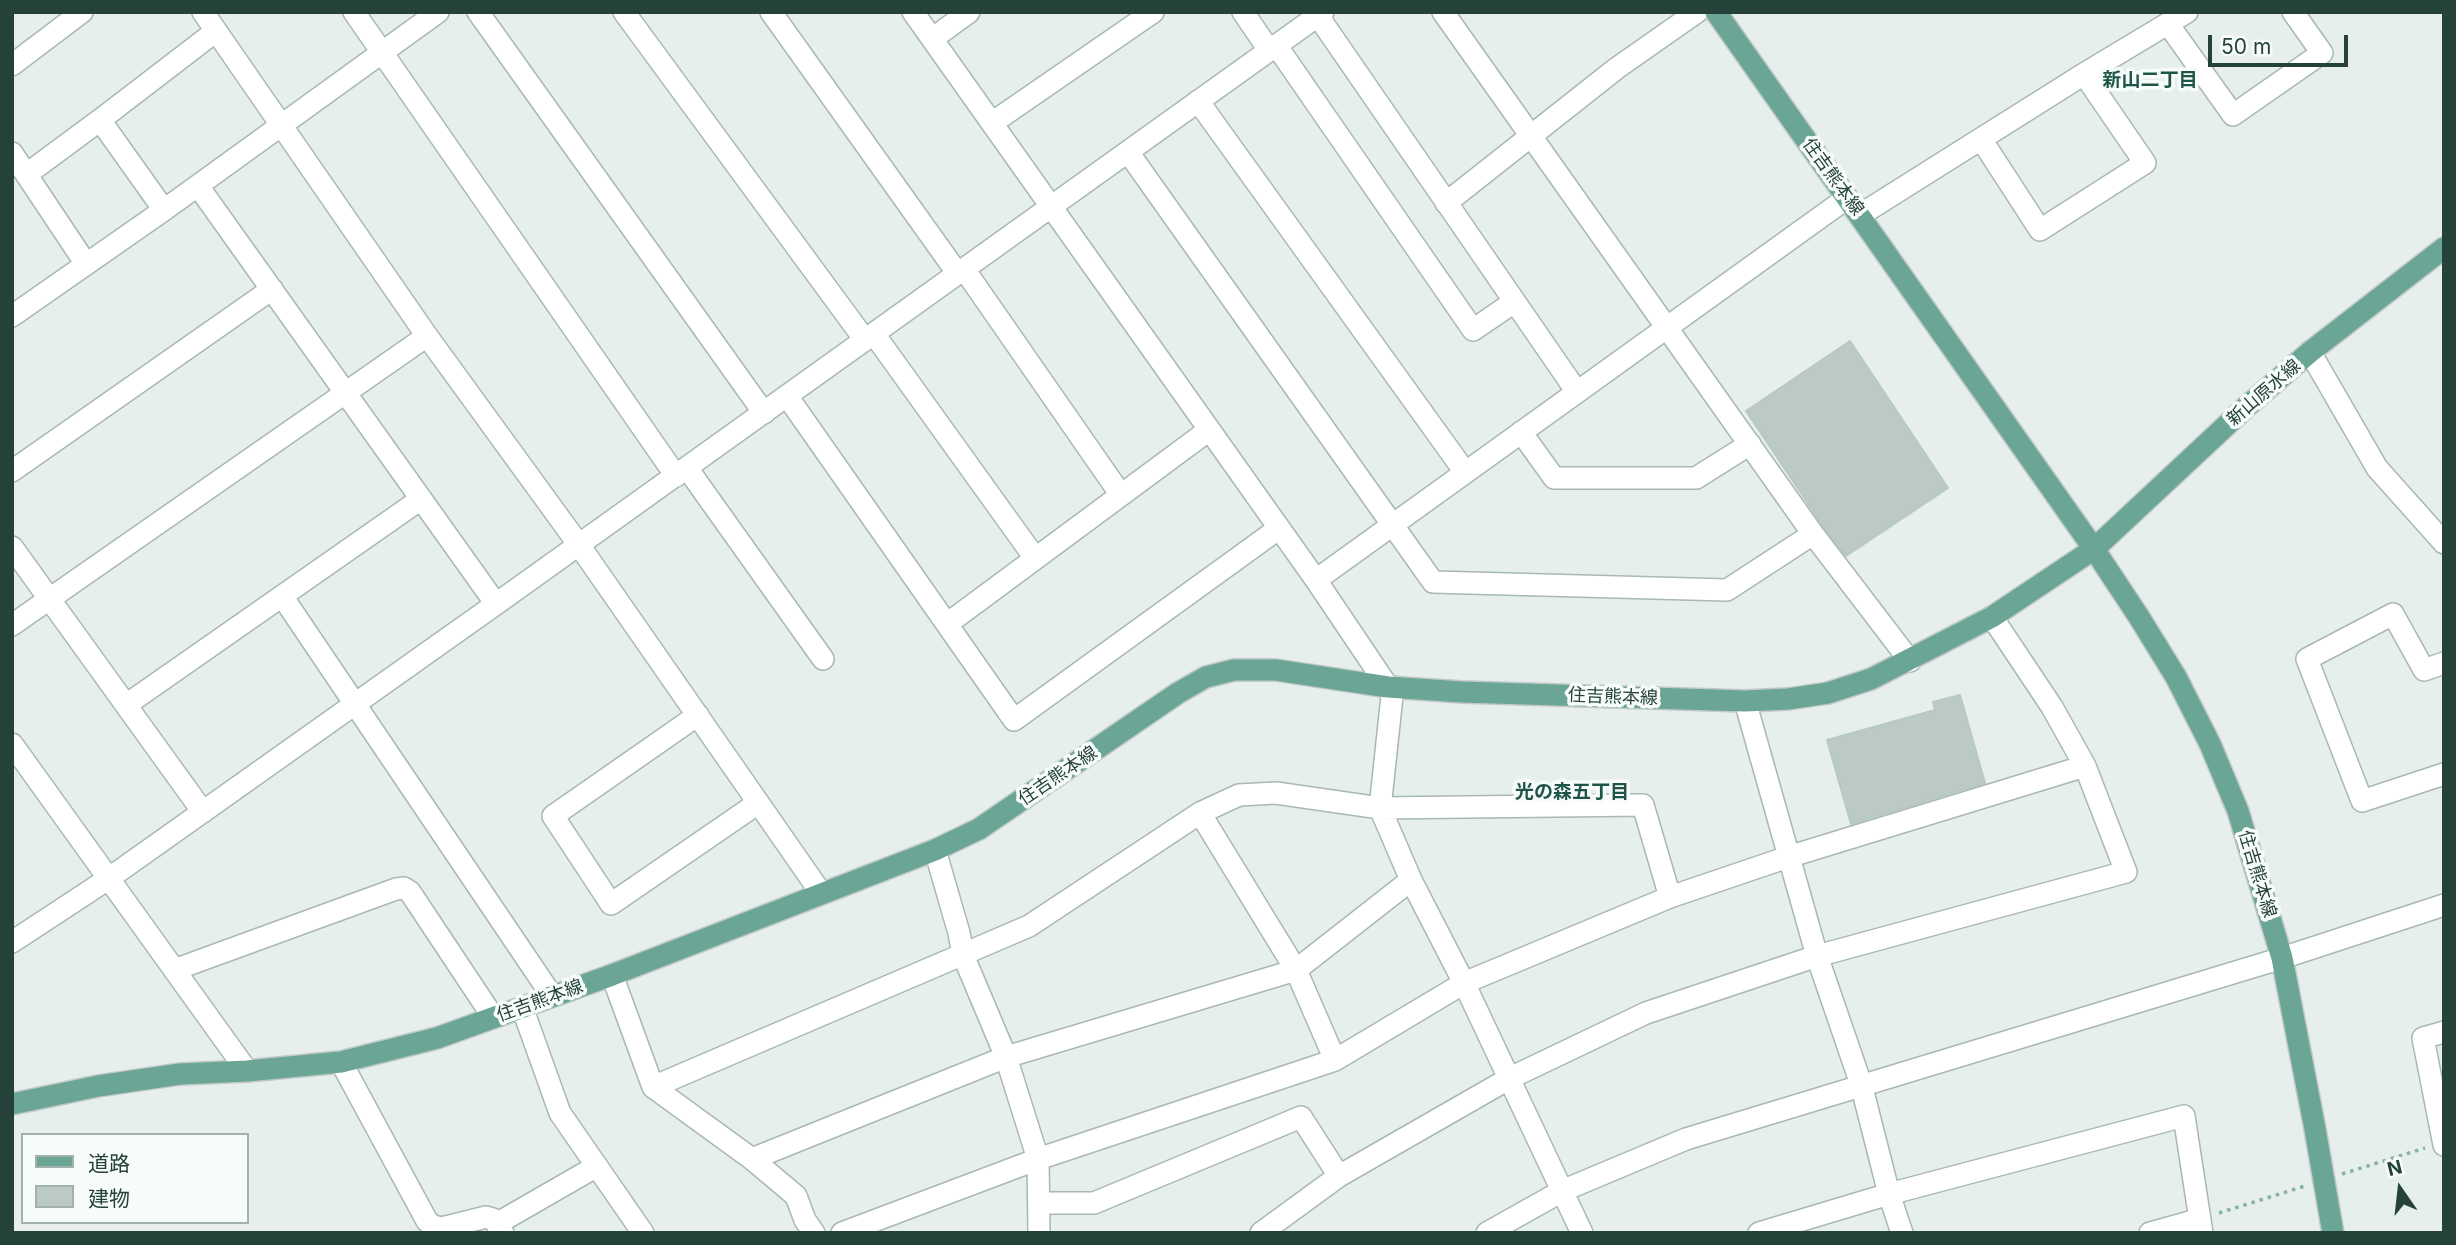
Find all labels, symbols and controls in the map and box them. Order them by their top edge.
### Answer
scale bar [2211,21,2351,65]
text: 50 m [2221,34,2271,59]
district label: 新山二丁目 [2103,69,2197,91]
street label: 住吉熊本線 [1798,134,1868,220]
street label: 新山原水線 [2223,355,2305,431]
street label: 住吉熊本線 [1568,685,1658,709]
street label: 住吉熊本線 [1015,742,1101,810]
district label: 光の森五丁目 [1515,781,1629,803]
street label: 住吉熊本線 [2234,828,2280,920]
street label: 住吉熊本線 [494,975,586,1027]
legend [21,1133,248,1224]
text: 道路 [88,1151,130,1176]
north arrow [2365,1154,2435,1224]
text: N [2385,1155,2405,1181]
text: 建物 [88,1186,130,1211]

